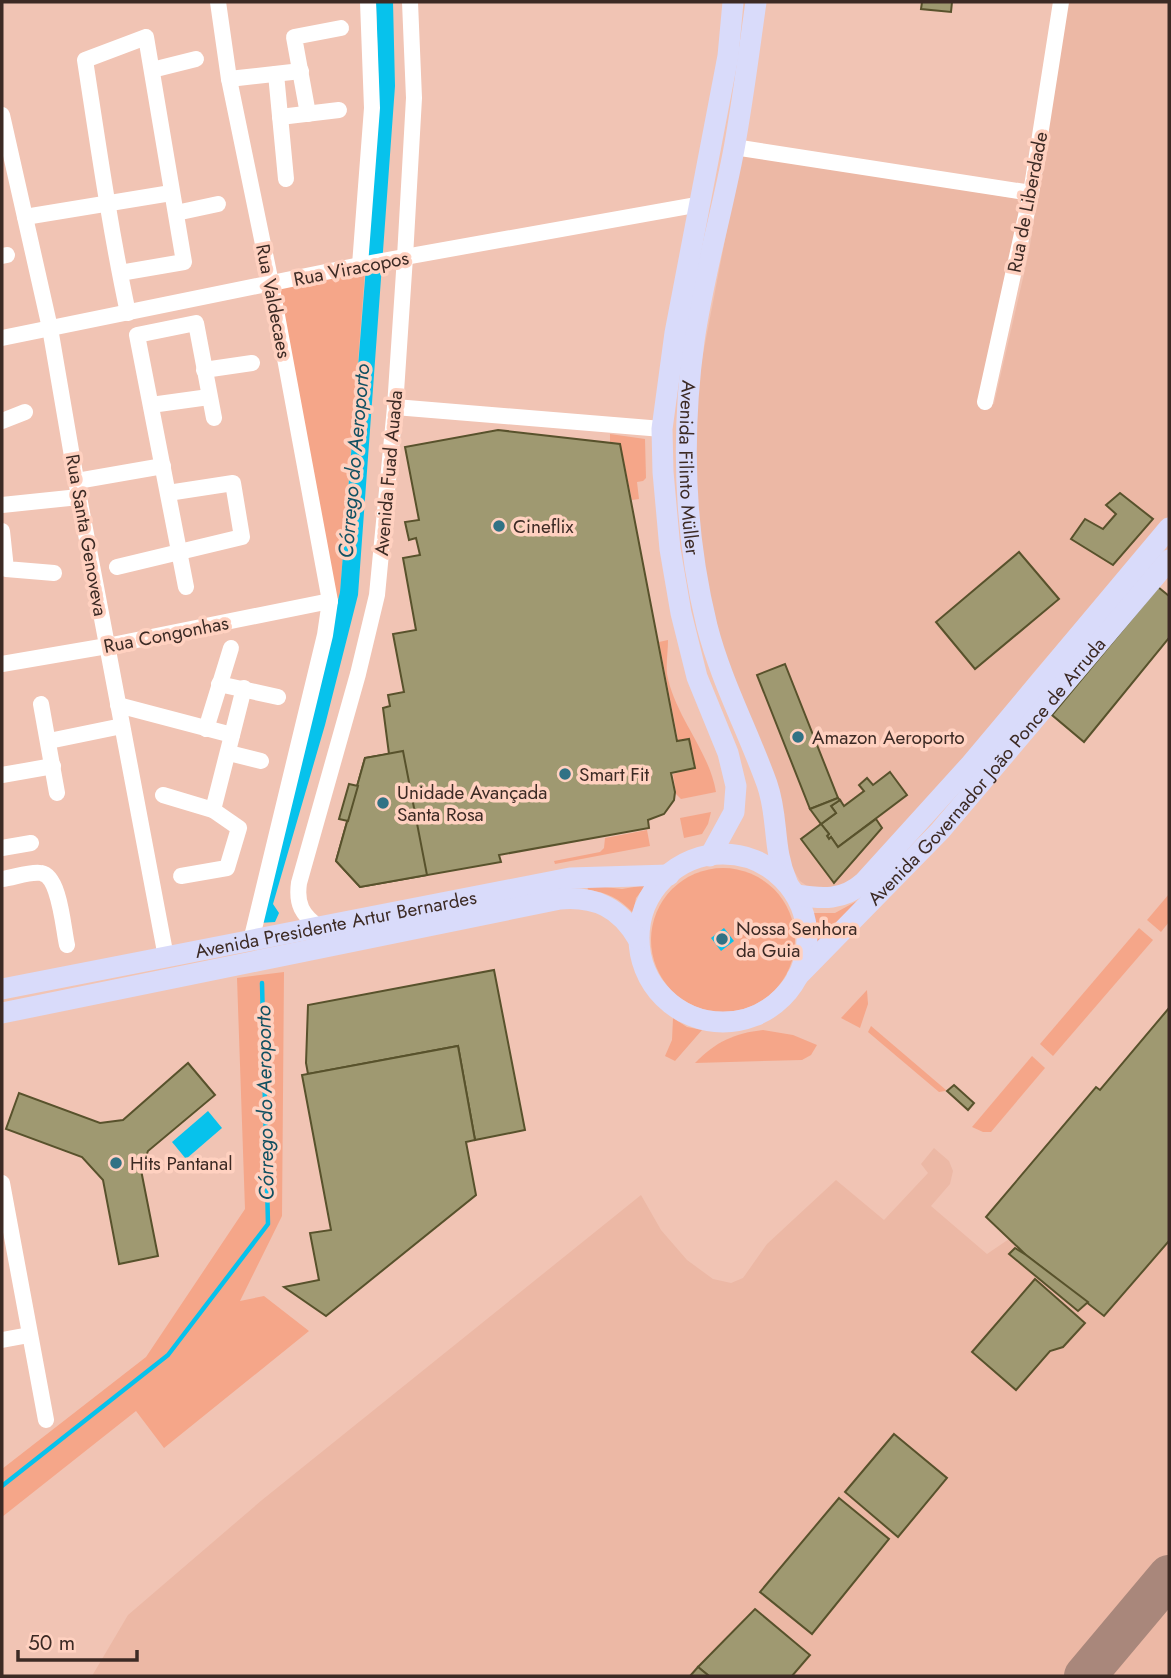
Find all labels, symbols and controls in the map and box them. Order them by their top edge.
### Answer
street label: Rua de Liberdade [1001,129,1054,275]
street label: Rua Valdecaes [249,242,298,361]
street label: Rua Viracopos [291,244,411,293]
water label: Córrego do Aeroporto [331,363,377,559]
street label: Avenida Filinto Müller [672,379,706,557]
street label: Avenida Fuad Auada [368,389,409,557]
street label: Rua Santa Genoveva [59,452,114,618]
place label: Cineflix [513,513,573,540]
marker: Cineflix [491,518,507,534]
street label: Rua Congonhas [101,609,231,660]
street label: Avenida Governador João Ponce de Arruda [862,632,1112,911]
place label: Amazon Aeroporto [812,724,965,751]
marker: Amazon Aeroporto [790,729,806,745]
place label: Smart Fit [579,761,650,788]
marker: Smart Fit [557,766,573,782]
place label: Unidade Avançada Santa Rosa [397,779,547,828]
marker: Unidade Avançada Santa Rosa [375,795,391,811]
street label: Avenida Presidente Artur Bernardes [193,884,479,965]
place label: Nossa Senhora da Guia [736,915,857,964]
marker: Nossa Senhora da Guia [714,931,730,947]
water label: Córrego do Aeroporto [248,1005,282,1201]
place label: Hits Pantanal [130,1150,233,1177]
marker: Hits Pantanal [108,1155,124,1171]
scale bar [18,1618,136,1662]
text: 50 m [28,1628,75,1658]

